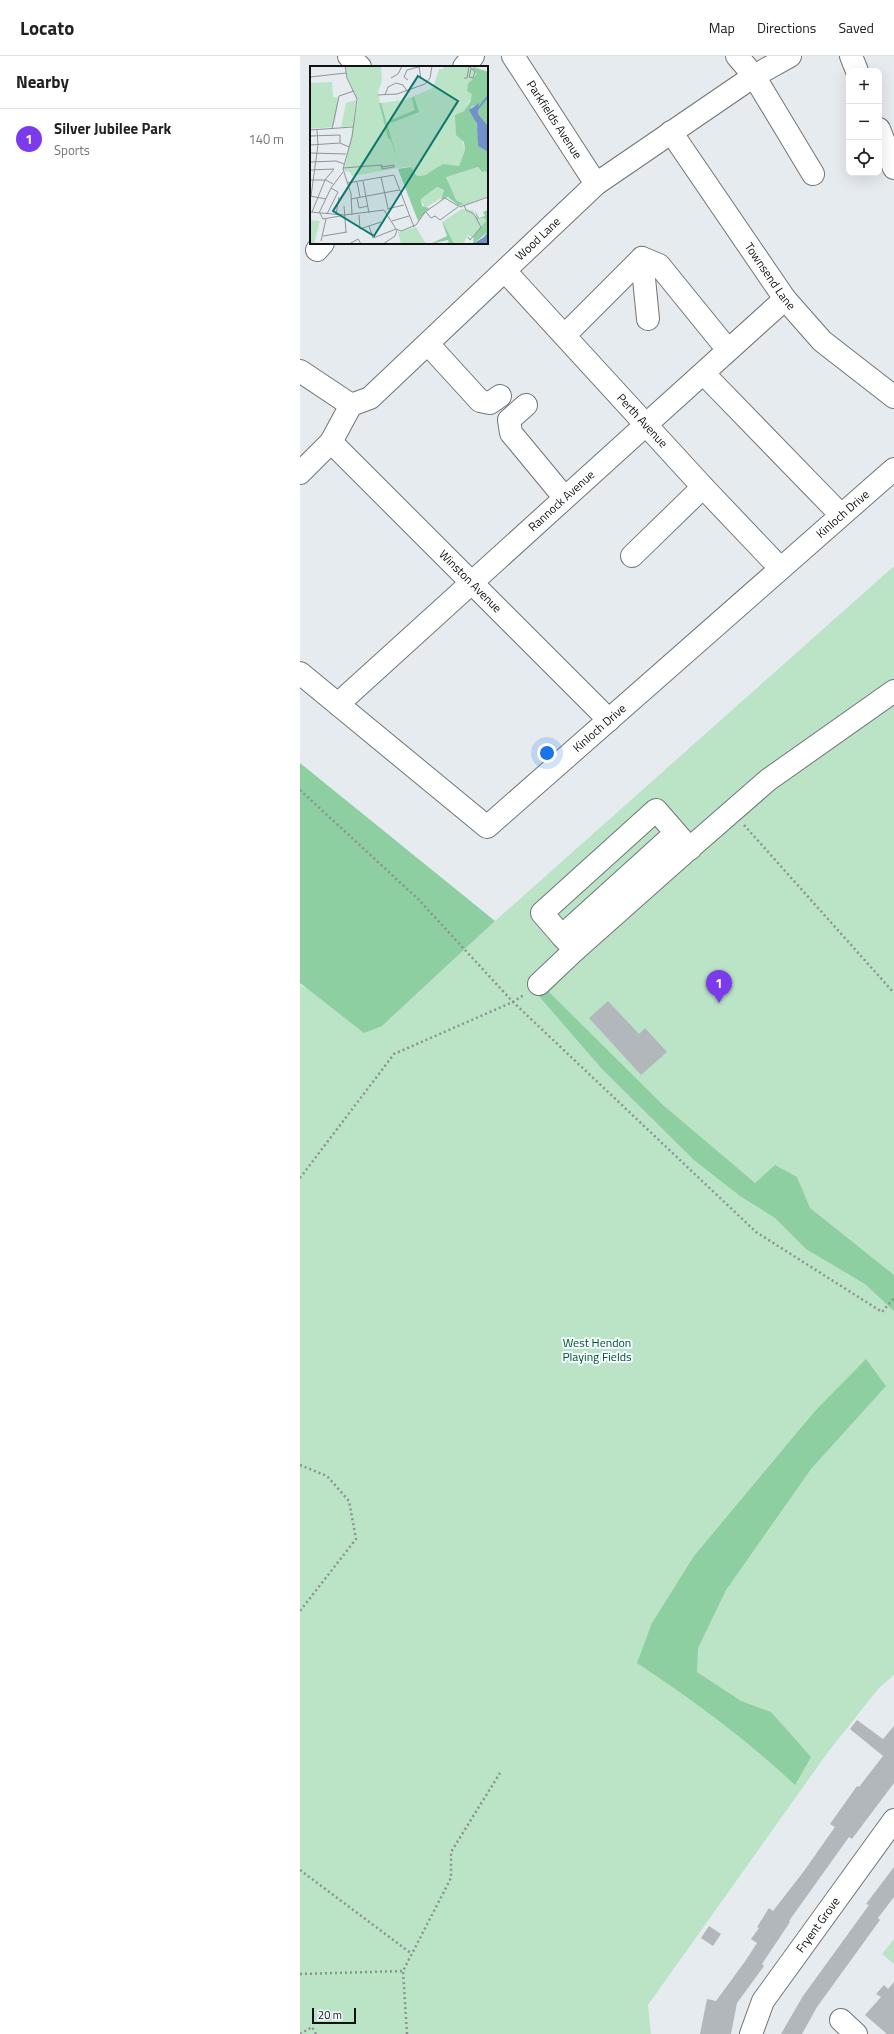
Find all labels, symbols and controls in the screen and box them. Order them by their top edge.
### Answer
text: Locato [20,13,74,42]
text: Map [709,17,735,38]
text: Directions [757,17,816,38]
text: Saved [838,17,874,38]
inset map [310,66,488,244]
map controls [846,68,882,176]
button: + [846,68,882,104]
text: Nearby [16,69,69,95]
street label: Parkfields Avenue [522,76,587,163]
button: − [846,104,882,140]
text: Silver Jubilee Park [54,117,171,140]
text: 1 [25,129,33,149]
text: 140 m [248,129,284,149]
text: Sports [54,140,90,160]
button: locate [846,140,882,176]
street label: Wood Lane [511,212,565,265]
street label: Townsend Lane [740,238,800,314]
street label: Perth Avenue [613,389,673,452]
street label: Rannock Avenue [524,465,599,536]
street label: Kinloch Drive [811,485,873,543]
street label: Winston Avenue [435,545,507,617]
street label: Kinloch Drive [568,699,630,757]
your location [537,743,557,763]
pin: 1 [706,970,732,1003]
park label: West Hendon Playing Fields [562,1333,632,1366]
street label: Fryent Grove [791,1893,844,1956]
scale bar [312,2006,356,2025]
text: 20 m [318,2007,342,2023]

